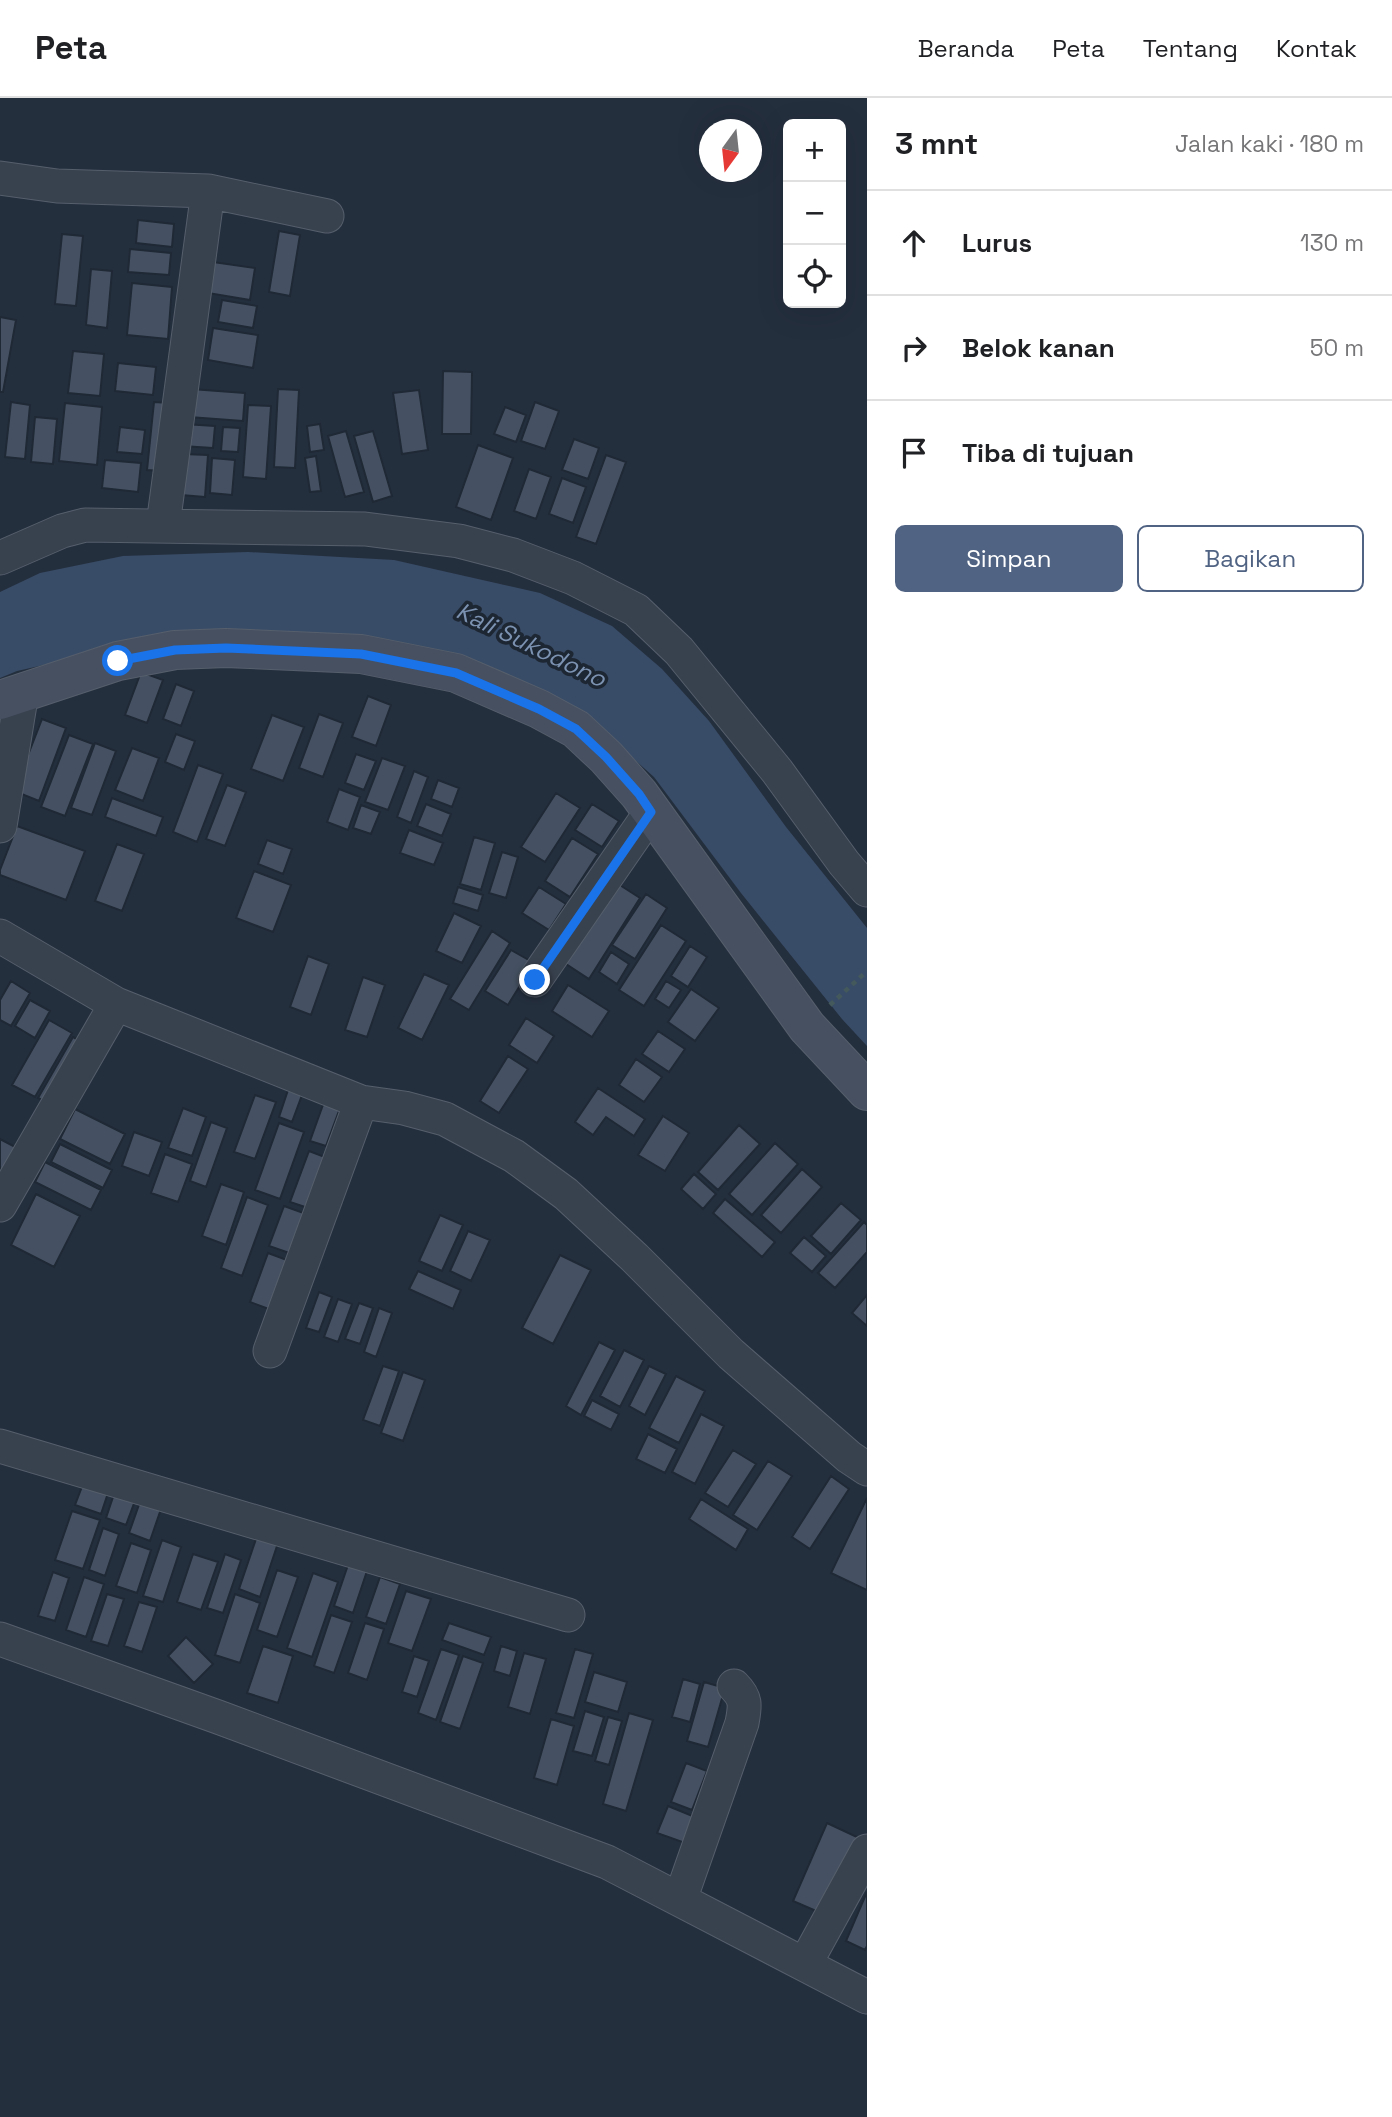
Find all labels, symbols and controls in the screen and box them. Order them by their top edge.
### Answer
text: Peta [35,27,107,69]
text: Beranda [918,33,1014,64]
text: Peta [1052,33,1105,64]
text: Tentang [1143,33,1238,64]
text: Kontak [1276,33,1357,64]
north arrow [699,119,762,182]
map controls [783,119,846,308]
button: + [783,119,846,182]
text: 3 mnt [895,124,978,163]
text: Jalan kaki · 180 m [1175,129,1364,159]
button: − [783,182,846,245]
icon: ahead [895,224,933,262]
text: Lurus [962,226,1032,260]
text: 130 m [1300,228,1364,258]
button: locate [783,245,846,308]
icon: right [895,329,933,367]
text: Belok kanan [962,331,1115,365]
text: 50 m [1310,333,1364,363]
icon: arrive [895,434,933,472]
text: Tiba di tujuan [962,436,1134,470]
button: Simpan [895,525,1123,592]
button: Bagikan [1137,525,1364,592]
water label: Kali Sukodono [451,595,612,695]
route start [102,645,133,676]
route end [519,964,550,995]

